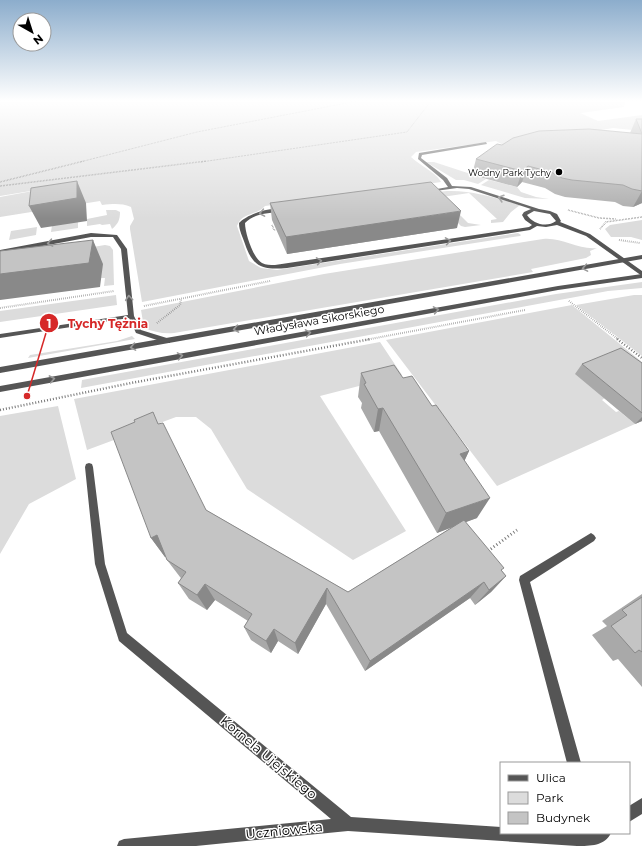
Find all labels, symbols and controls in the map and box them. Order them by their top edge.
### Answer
north arrow [12,12,52,52]
text: N [30,32,46,48]
place label: Wodny Park Tychy [468,167,551,178]
marker: Wodny Park Tychy [554,167,564,177]
one-way arrow [497,194,504,202]
one-way arrow [259,209,265,217]
one-way arrow [445,237,451,246]
one-way arrow [47,238,54,246]
one-way arrow [316,257,322,266]
one-way arrow [582,263,588,272]
one-way arrow [125,295,134,301]
street label: Władysława Sikorskiego [253,302,385,338]
one-way arrow [433,306,439,314]
callout: Tychy Tężnia [39,311,156,335]
text: 1 [47,316,51,331]
text: Tychy Tężnia [68,316,148,332]
one-way arrow [233,324,239,333]
one-way arrow [305,329,311,338]
one-way arrow [130,342,137,351]
one-way arrow [177,352,183,361]
one-way arrow [49,376,55,384]
street label: Kornela Ujejskiego [217,712,321,802]
legend [500,762,630,834]
text: Ulica [536,770,566,785]
text: Park [536,790,564,805]
text: Budynek [536,810,591,825]
street label: Uczniowska [245,818,323,842]

